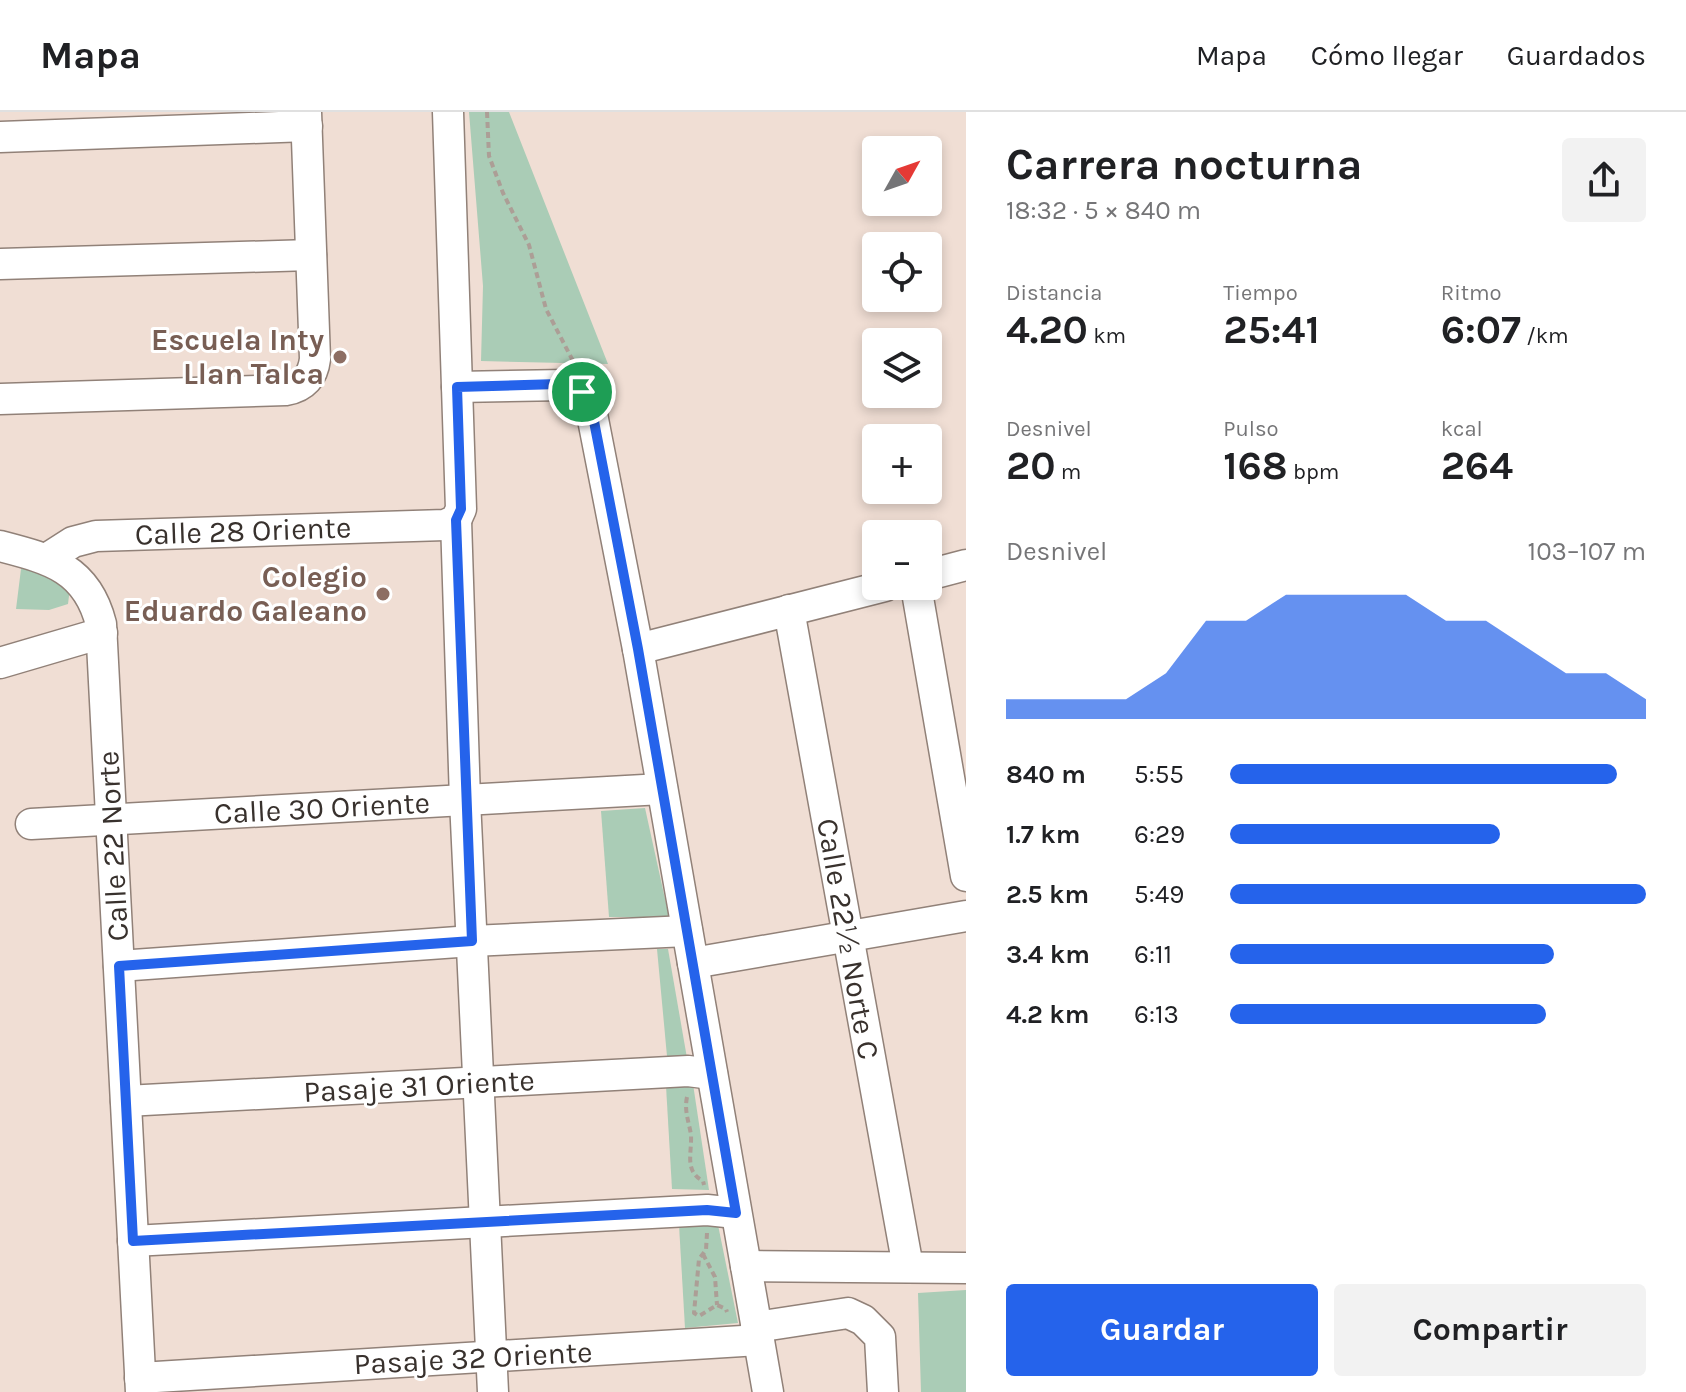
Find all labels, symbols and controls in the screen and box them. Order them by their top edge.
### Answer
text: Mapa [40,33,141,78]
text: Mapa [1196,39,1267,72]
text: Cómo llegar [1311,39,1463,72]
text: Guardados [1507,39,1646,72]
north arrow [862,136,942,216]
map controls [862,136,942,600]
button: share [1562,138,1646,222]
text: Carrera nocturna [1006,139,1363,190]
text: 18:32 · 5 × 840 m [1006,195,1201,226]
button: locate [862,232,942,312]
text: Distancia [1006,280,1102,306]
text: Tiempo [1223,280,1298,306]
text: Ritmo [1441,280,1502,306]
text: 4.20 [1006,306,1088,353]
text: 25:41 [1223,306,1320,353]
text: 6:07 [1441,306,1521,353]
place label: Escuela Inty Llan Talca [151,322,324,392]
text: km [1088,323,1126,349]
text: /km [1521,323,1569,349]
button: layers [862,328,942,408]
marker: Escuela Inty Llan Talca [331,348,349,366]
pin [548,358,616,426]
icon: arrive [560,370,604,414]
text: Desnivel [1006,416,1092,442]
text: Pulso [1223,416,1279,442]
text: kcal [1441,416,1483,442]
button: + [862,424,942,504]
text: 20 [1006,442,1056,489]
text: 168 [1223,442,1288,489]
text: 264 [1441,442,1513,489]
text: m [1056,459,1081,485]
text: bpm [1288,459,1339,485]
street label: Calle 28 Oriente [134,509,352,553]
button: − [862,520,942,600]
text: Desnivel [1006,536,1107,567]
text: 103–107 m [1528,536,1646,567]
place label: Colegio Eduardo Galeano [124,559,367,629]
marker: Colegio Eduardo Galeano [374,585,392,603]
street label: Calle 22 Norte [90,750,136,942]
text: 840 m [1006,759,1086,790]
text: 5:55 [1134,759,1184,790]
street label: Calle 30 Oriente [213,784,431,832]
street label: Calle 22½ Norte C [809,816,887,1062]
text: 1.7 km [1006,819,1080,850]
text: 6:29 [1134,819,1185,850]
text: 2.5 km [1006,879,1089,910]
text: 5:49 [1134,879,1184,910]
text: 3.4 km [1006,939,1090,970]
text: 6:11 [1134,939,1172,970]
text: 4.2 km [1006,999,1089,1030]
text: 6:13 [1134,999,1179,1030]
street label: Pasaje 31 Oriente [302,1062,536,1110]
button: Guardar [1006,1284,1318,1376]
button: Compartir [1334,1284,1646,1376]
street label: Pasaje 32 Oriente [353,1334,593,1382]

